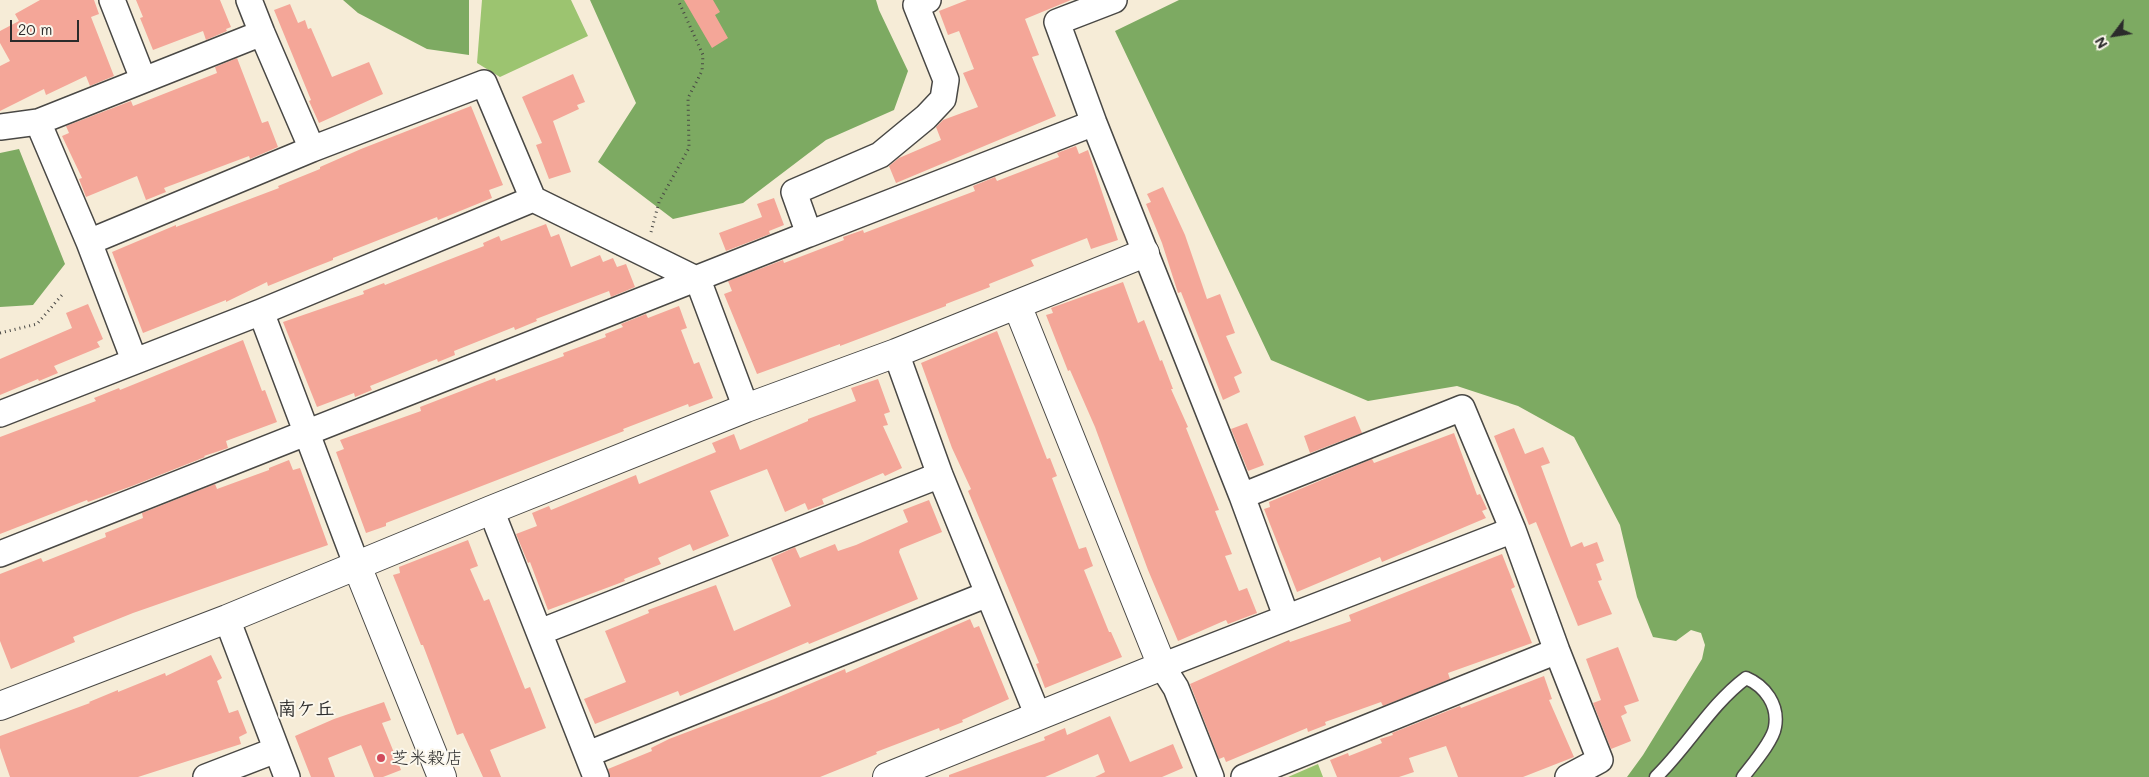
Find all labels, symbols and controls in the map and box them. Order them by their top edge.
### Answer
scale bar [12,10,81,42]
north arrow [2089,10,2139,60]
text: 20 m [18,19,52,39]
text: N [2090,34,2112,52]
district label: 南ケ丘 [278,698,334,720]
place label: 芝米穀店 [391,747,463,769]
marker: 芝米穀店 [375,752,387,764]

